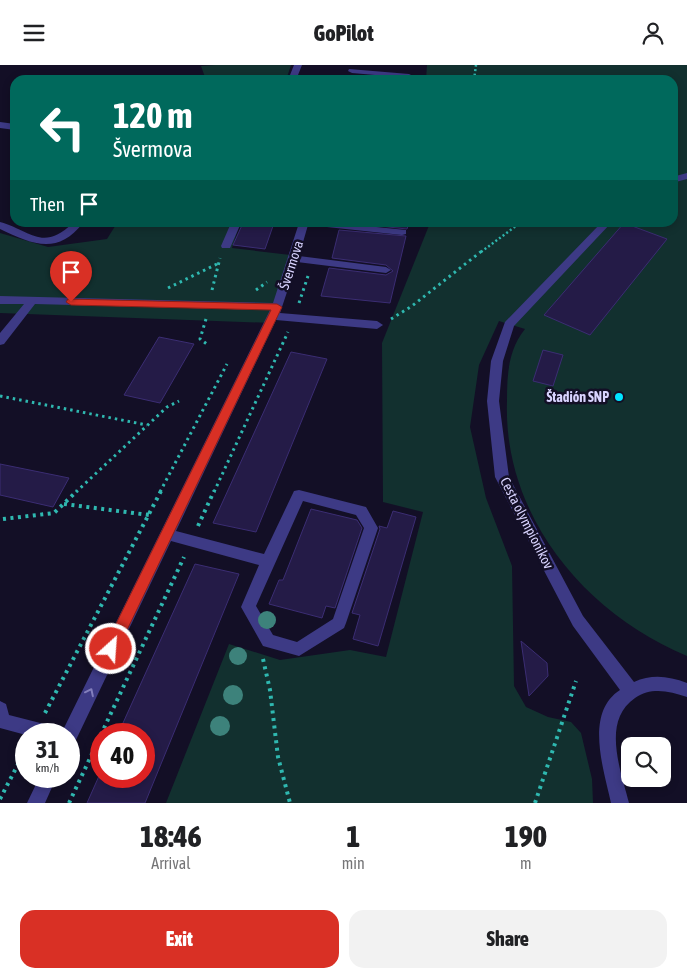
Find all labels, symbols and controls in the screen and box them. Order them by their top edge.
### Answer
icon: menu [20,19,48,47]
icon: person [639,19,667,47]
text: GoPilot [313,20,374,46]
icon: left [30,95,95,160]
text: 120 m [113,95,192,135]
text: Švermova [113,136,192,162]
icon: arrive [75,190,103,218]
text: Then [30,193,65,215]
street label: Švermova [276,239,306,291]
pin [50,251,92,302]
icon: arrive [57,258,85,286]
place label: Štadión SNP [546,389,609,405]
marker: Štadión SNP [613,391,625,403]
street label: Cesta olympionikov [497,475,557,572]
position arrow [84,622,136,674]
one-way arrow [84,688,94,697]
speed limit sign: 40 [90,723,155,788]
text: 31 [36,735,59,763]
map controls [621,737,671,787]
button: search [621,737,671,787]
text: km/h [36,761,59,775]
text: 18:46 [140,819,202,853]
text: 1 [346,819,360,853]
text: 190 [505,819,547,853]
text: Arrival [151,854,190,872]
text: min [342,854,365,872]
text: m [520,854,532,872]
button: Exit [20,910,339,968]
button: Share [349,910,667,968]

